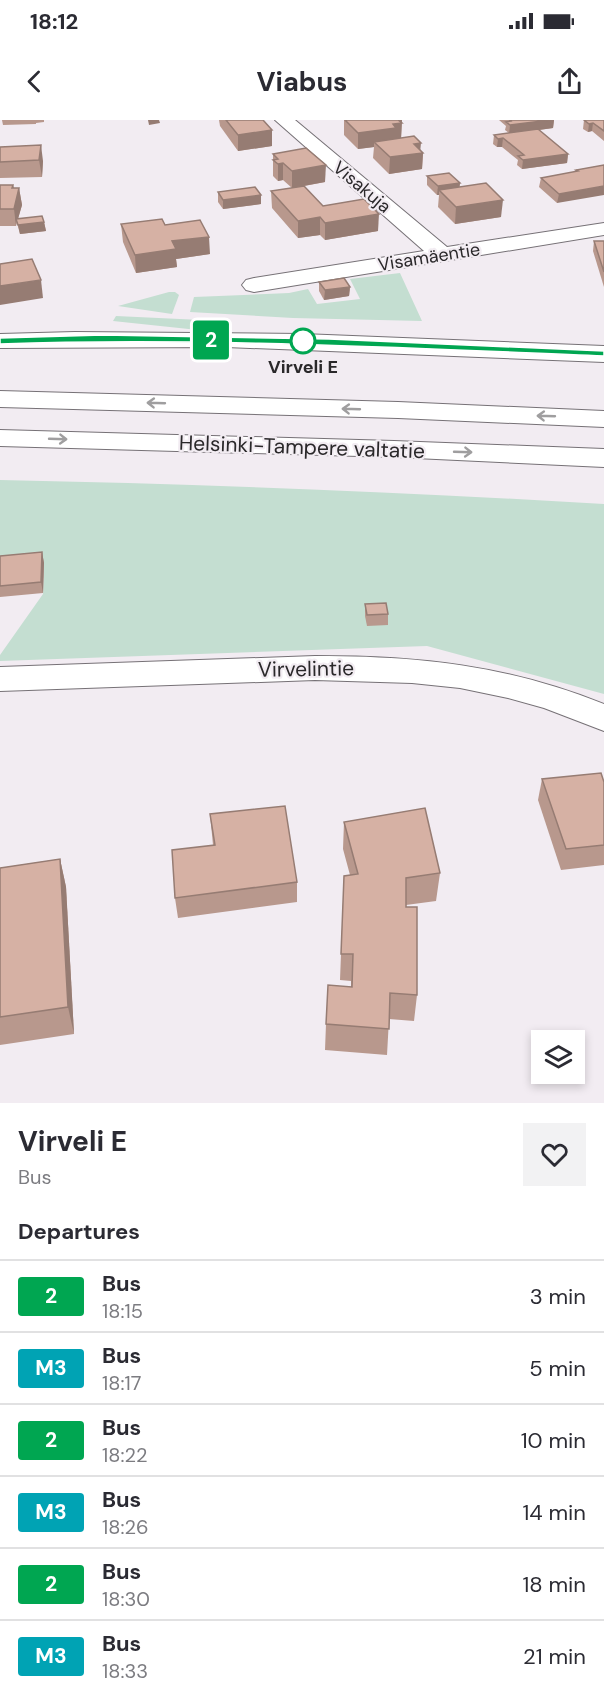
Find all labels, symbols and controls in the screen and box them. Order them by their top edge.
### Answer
text: 18:12 [30,7,78,36]
text: Viabus [257,64,347,99]
icon: back [18,65,51,98]
icon: share [553,65,586,98]
street label: Visakuja [328,156,396,218]
street label: Visamäentie [376,237,482,277]
line badge: 2 [192,320,230,360]
text: 2 [205,326,217,354]
marker: Virveli E [290,328,316,354]
place label: Virveli E [268,355,338,379]
one-way arrow [146,398,166,409]
one-way arrow [341,403,361,415]
one-way arrow [536,411,556,422]
street label: Helsinki-Tampere valtatie [179,429,425,465]
one-way arrow [48,434,68,445]
one-way arrow [453,446,473,457]
street label: Virvelintie [258,654,354,684]
map controls [531,1030,585,1084]
button: layers [531,1030,585,1084]
text: Virveli E [18,1123,127,1160]
button: heart [523,1123,586,1186]
text: Bus [18,1164,52,1190]
text: Departures [18,1217,140,1246]
text: Bus [102,1269,141,1298]
text: 2 [45,1282,57,1310]
text: 3 min [530,1282,586,1311]
text: 18:15 [102,1298,143,1324]
text: Bus [102,1341,141,1370]
text: M3 [35,1354,67,1382]
text: 5 min [529,1354,586,1383]
text: 18:17 [102,1370,141,1396]
text: Bus [102,1413,141,1442]
text: 2 [45,1426,57,1454]
text: 10 min [521,1426,586,1455]
text: 18:22 [102,1442,147,1468]
text: Bus [102,1485,141,1514]
text: M3 [35,1498,67,1526]
text: 14 min [522,1498,586,1527]
text: 18:26 [102,1514,149,1540]
text: Bus [102,1557,141,1586]
text: 2 [45,1570,57,1598]
text: 18 min [522,1570,586,1599]
text: 18:30 [102,1586,150,1612]
text: Bus [102,1629,141,1658]
text: M3 [35,1642,67,1670]
text: 21 min [523,1642,586,1671]
text: 18:33 [102,1658,148,1684]

